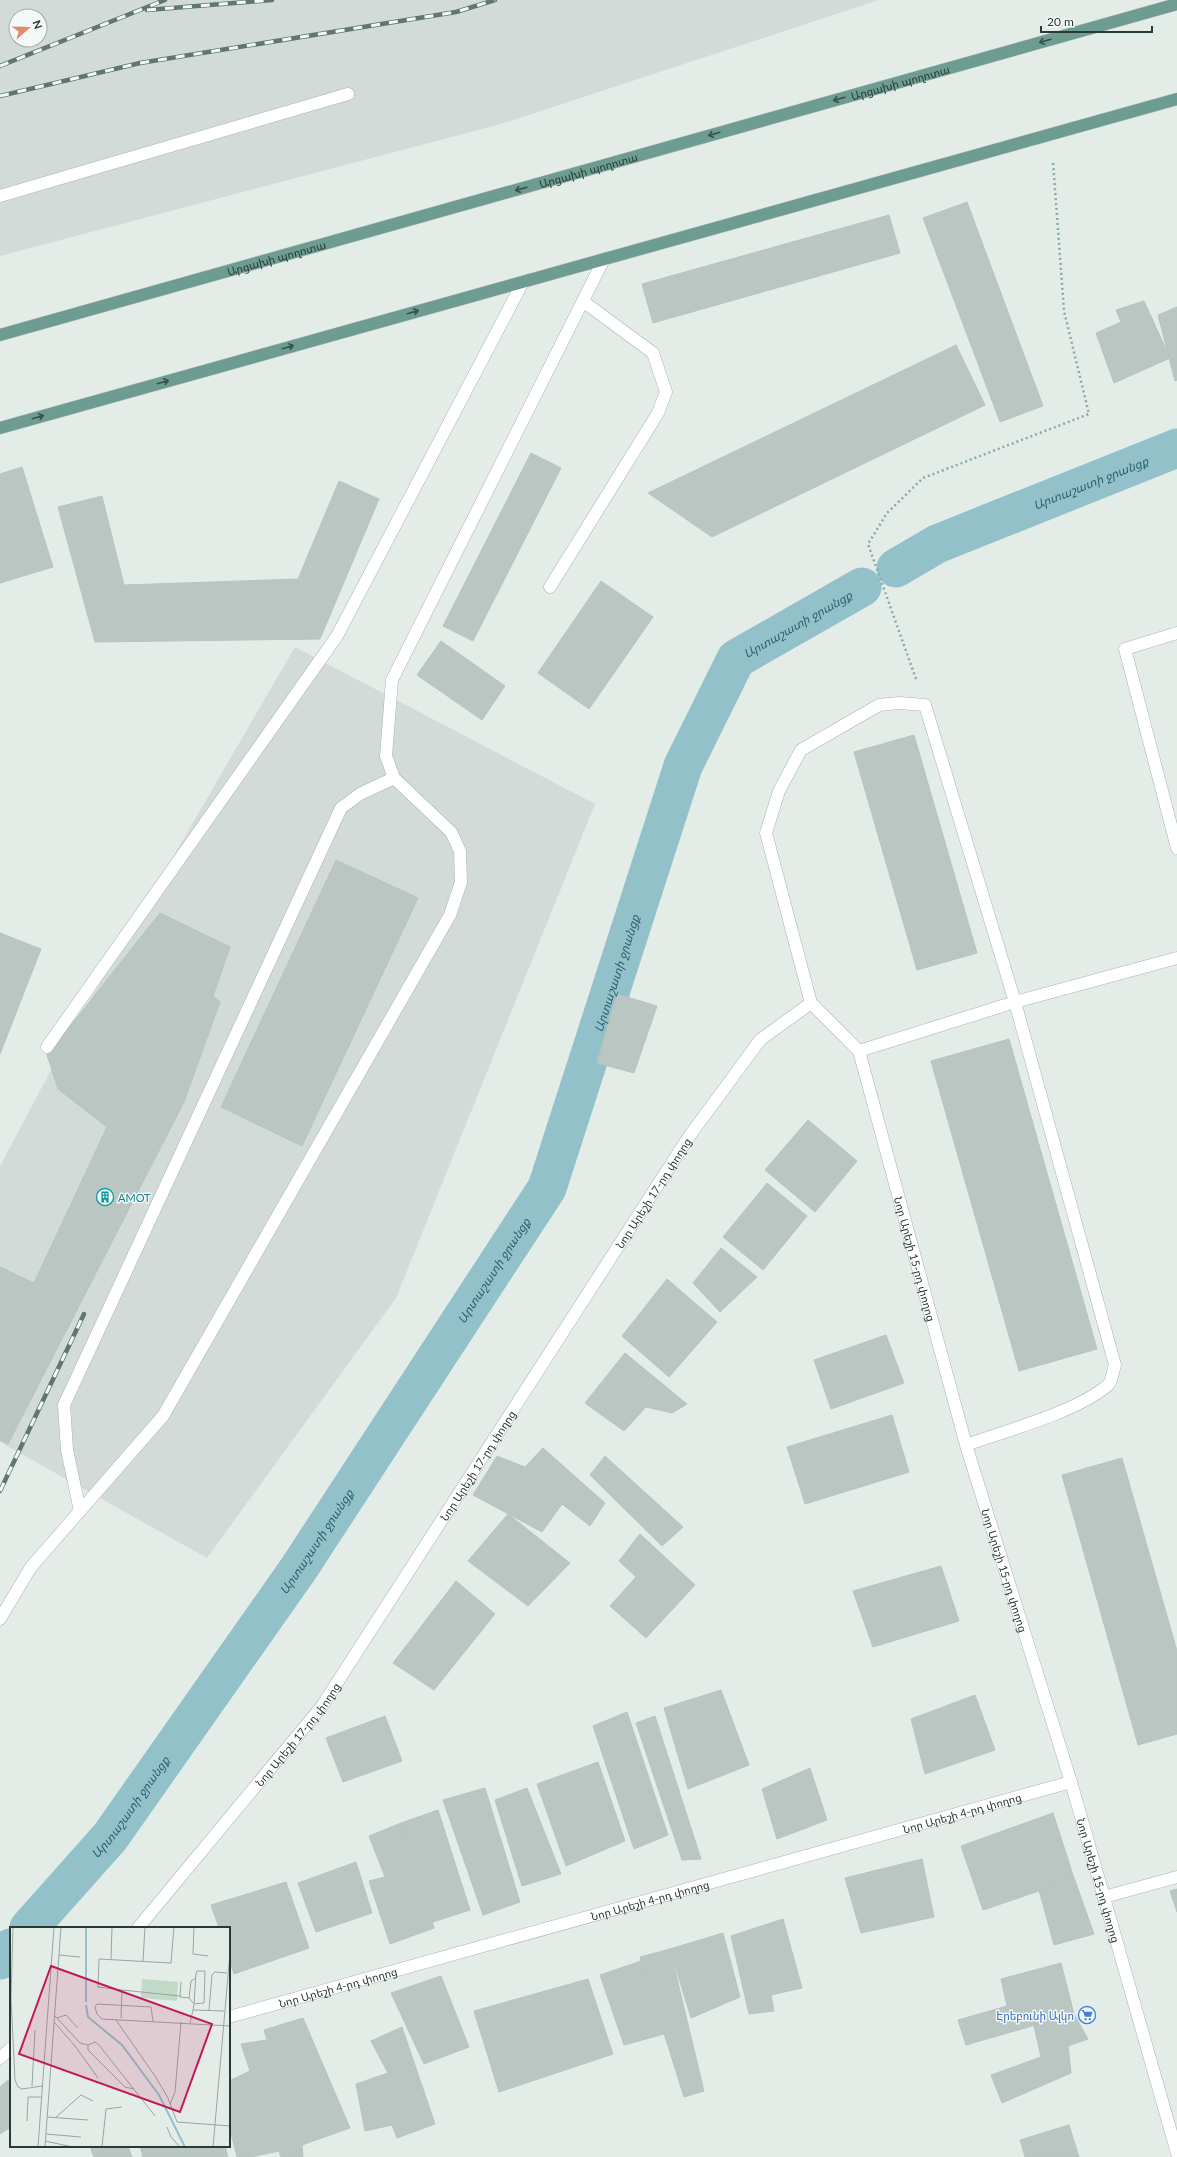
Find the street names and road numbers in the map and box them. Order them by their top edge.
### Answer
street label: Արցախի պողոտա [849,62,951,102]
street label: Արցախի պողոտա [537,150,639,190]
street label: Արցախի պողոտա [225,237,327,277]
street label: Նոր Արեշի 17-րդ փողոց [612,1135,694,1250]
street label: Նոր Արեշի 15-րդ փողոց [892,1195,939,1323]
street label: Նոր Արեշի 17-րդ փողոց [437,1407,518,1523]
street label: Նոր Արեշի 15-րդ փողոց [980,1507,1030,1634]
street label: Նոր Արեշի 17-րդ փողոց [252,1680,343,1789]
street label: Նոր Արեշի 4-րդ փողոց [901,1790,1023,1835]
street label: Նոր Արեշի 15-րդ փողոց [1075,1816,1123,1944]
street label: Նոր Արեշի 4-րդ փողոց [589,1877,711,1922]
street label: Նոր Արեշի 4-րդ փողոց [277,1964,399,2009]

